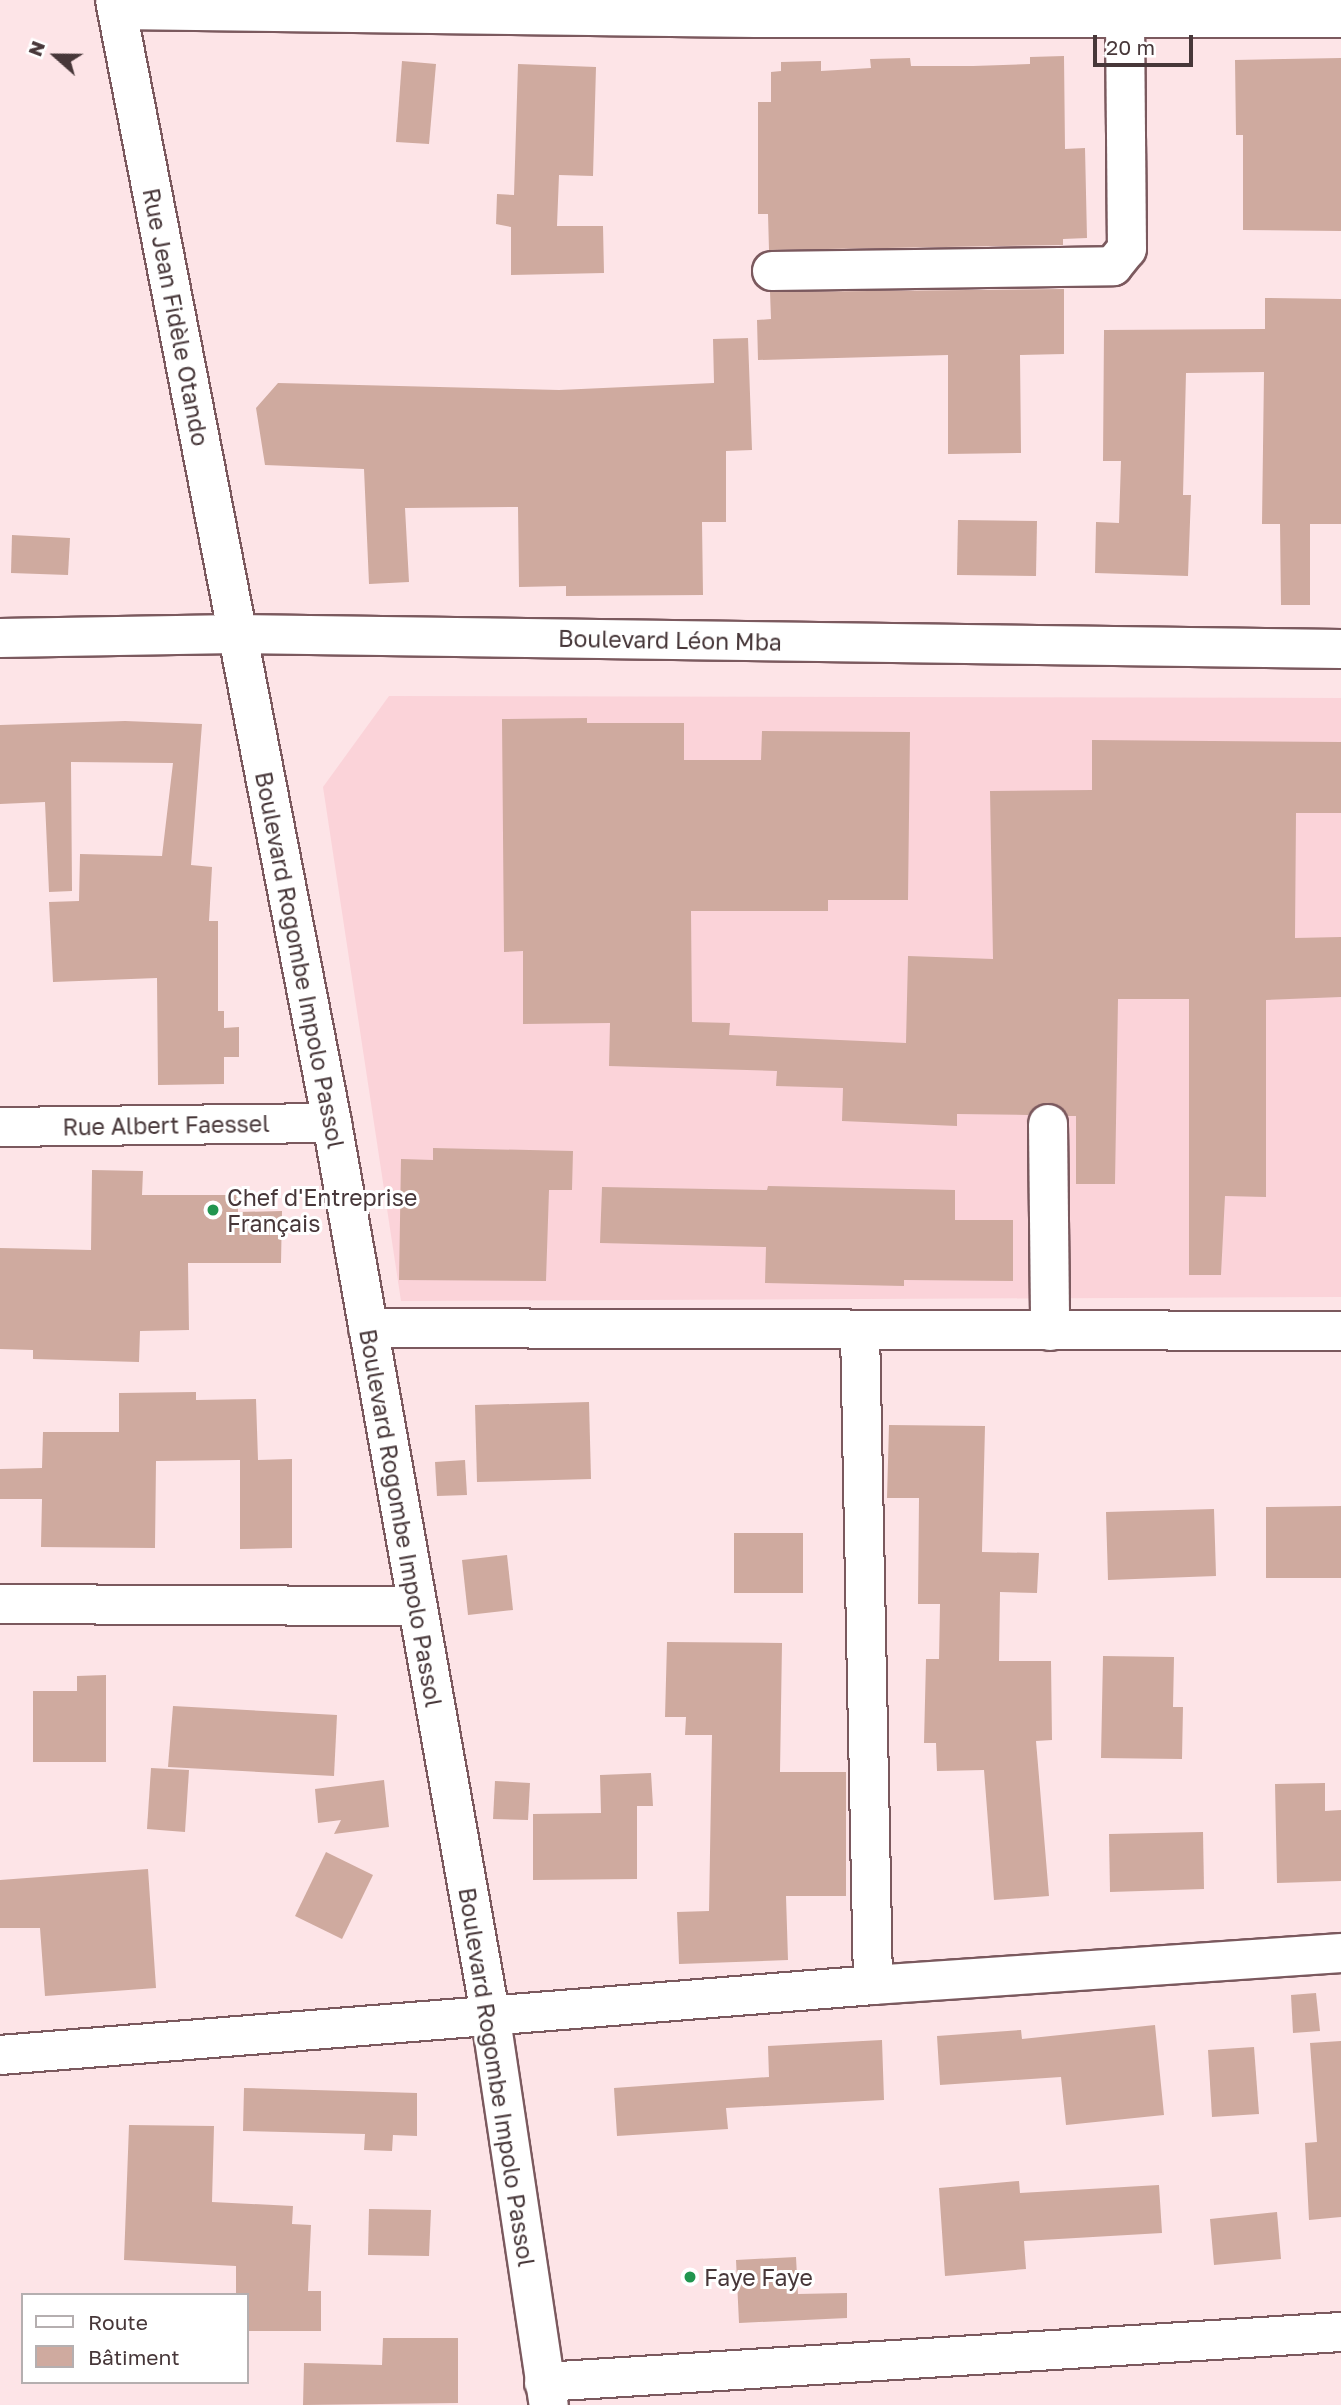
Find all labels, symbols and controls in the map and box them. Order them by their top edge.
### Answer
north arrow [21,21,91,91]
scale bar [1096,21,1196,65]
text: 20 m [1106,34,1155,60]
text: N [23,37,49,59]
street label: Rue Jean Fidèle Otando [137,186,215,448]
street label: Boulevard Léon Mba [558,624,782,656]
street label: Boulevard Rogombe Impolo Passol [250,769,350,1151]
street label: Rue Albert Faessel [62,1109,270,1141]
place label: Chef d'Entreprise Français [227,1183,417,1237]
marker: Chef d'Entreprise Français [205,1202,221,1218]
street label: Boulevard Rogombe Impolo Passol [354,1327,448,1709]
street label: Boulevard Rogombe Impolo Passol [453,1886,541,2268]
place label: Faye Faye [704,2263,813,2291]
marker: Faye Faye [682,2269,698,2285]
legend [21,2293,248,2384]
text: Route [88,2309,148,2335]
text: Bâtiment [88,2344,180,2370]

